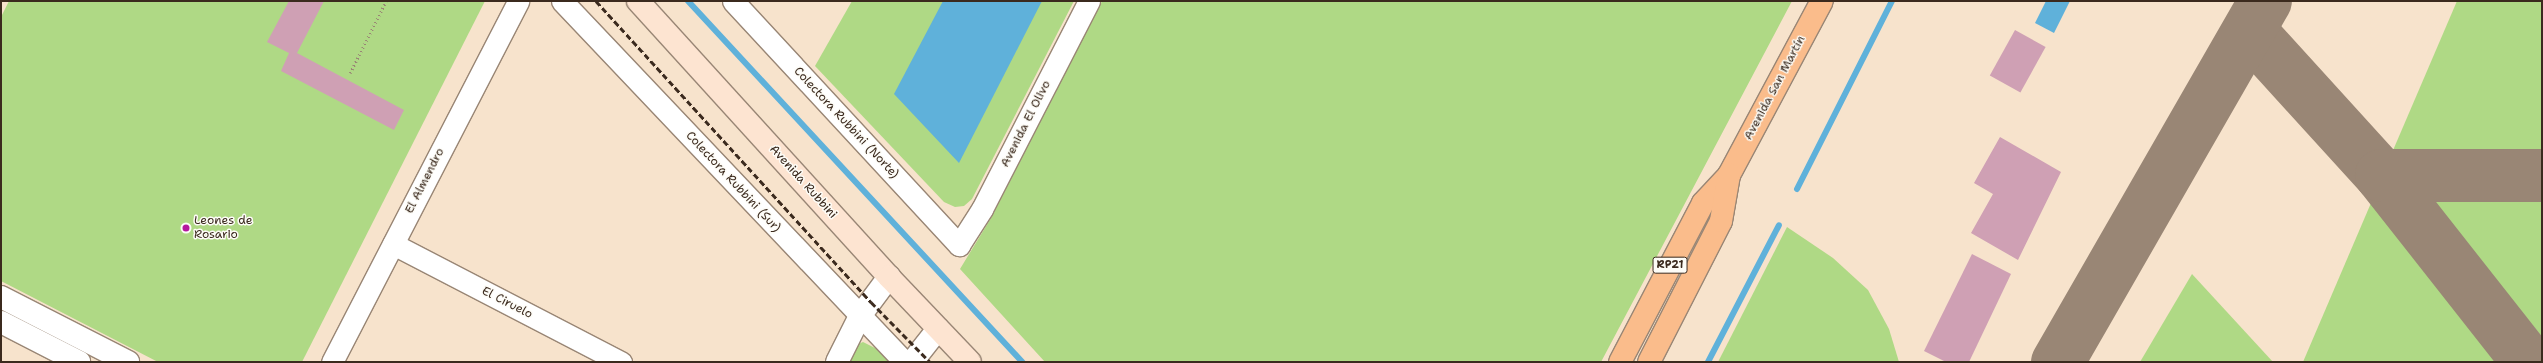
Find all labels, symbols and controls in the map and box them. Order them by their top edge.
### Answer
street label: Avenida San Martín [1741,33,1809,143]
street label: Colectora Rubbini (Norte) [791,64,901,182]
street label: Avenida El Olivo [998,78,1054,170]
street label: Colectora Rubbini (Sur) [683,129,783,235]
street label: Avenida Rubbini [766,142,840,222]
street label: El Almendro [402,146,448,216]
place label: Leones de Rosario [194,214,252,242]
marker: Leones de Rosario [181,223,191,233]
road number: RP21 [1652,256,1688,274]
street label: El Ciruelo [479,284,535,322]

